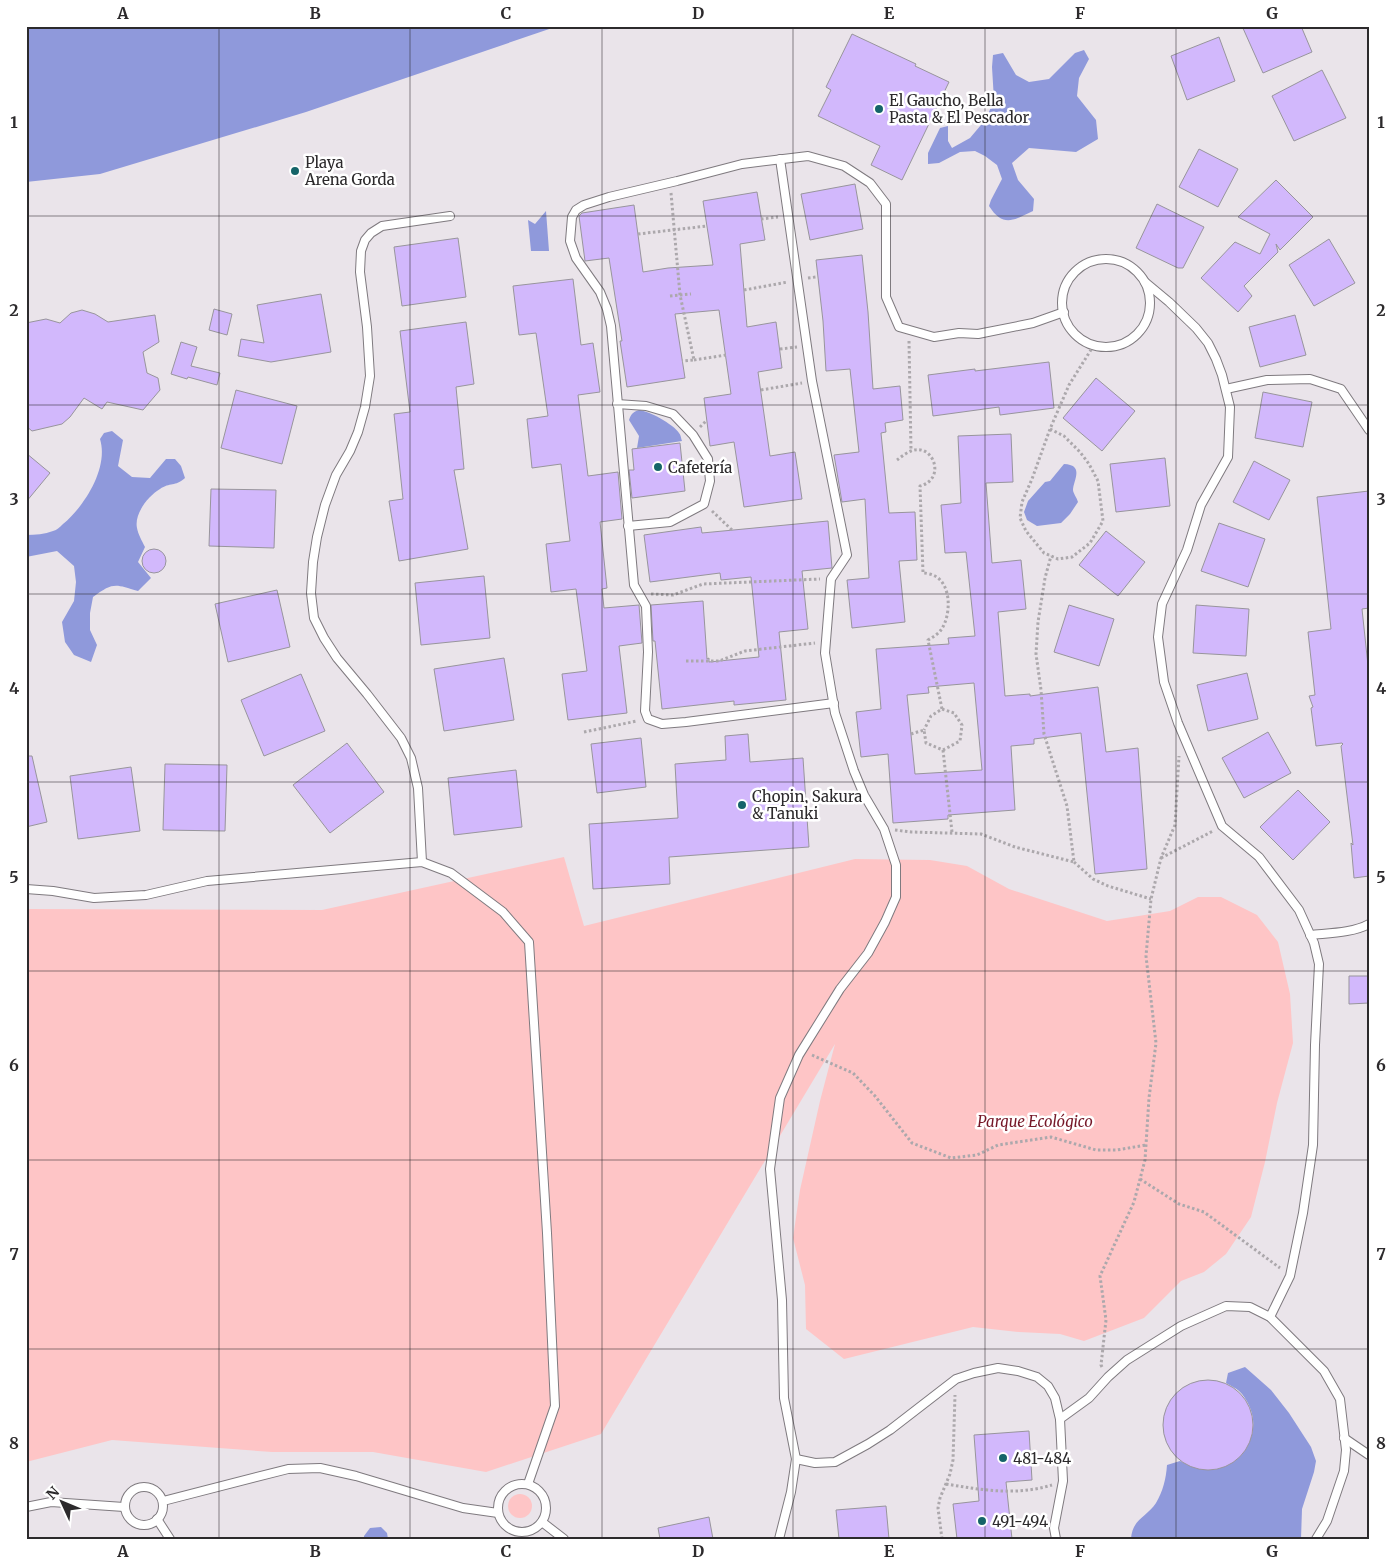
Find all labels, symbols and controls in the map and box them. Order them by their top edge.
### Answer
text: A [116,3,129,23]
text: B [309,3,321,23]
text: C [501,3,511,23]
text: D [692,3,704,23]
text: E [884,3,895,23]
text: F [1075,3,1085,23]
text: G [1266,3,1278,23]
place label: El Gaucho, Bella Pasta & El Pescador [889,91,1029,127]
marker: El Gaucho, Bella Pasta & El Pescador [873,103,885,115]
text: 1 [10,112,18,132]
text: 1 [1377,112,1385,132]
place label: Playa Arena Gorda [304,153,395,189]
marker: Playa Arena Gorda [289,165,301,177]
text: 2 [9,300,19,320]
text: 2 [1376,300,1386,320]
place label: Cafetería [668,458,732,477]
marker: Cafetería [652,461,664,473]
text: 3 [9,489,19,509]
text: 3 [1376,489,1386,509]
text: 4 [9,678,19,698]
text: 4 [1376,678,1386,698]
place label: Chopin, Sakura & Tanuki [752,787,862,823]
marker: Chopin, Sakura & Tanuki [736,799,748,811]
text: 5 [9,867,19,887]
text: 5 [1376,867,1386,887]
text: 6 [9,1055,19,1075]
text: 6 [1376,1055,1386,1075]
park label: Parque Ecológico [977,1112,1093,1131]
text: 7 [9,1244,19,1264]
text: 7 [1376,1244,1386,1264]
text: 8 [9,1433,19,1453]
text: 8 [1376,1433,1386,1453]
place label: 481-484 [1013,1449,1071,1468]
marker: 481-484 [997,1452,1009,1464]
north arrow [38,1478,88,1528]
text: N [42,1483,63,1503]
place label: 491-494 [992,1512,1048,1531]
marker: 491-494 [976,1515,988,1527]
text: A [116,1541,129,1561]
text: B [309,1541,321,1561]
text: C [501,1541,511,1561]
text: D [692,1541,704,1561]
text: E [884,1541,895,1561]
text: F [1075,1541,1085,1561]
text: G [1266,1541,1278,1561]

